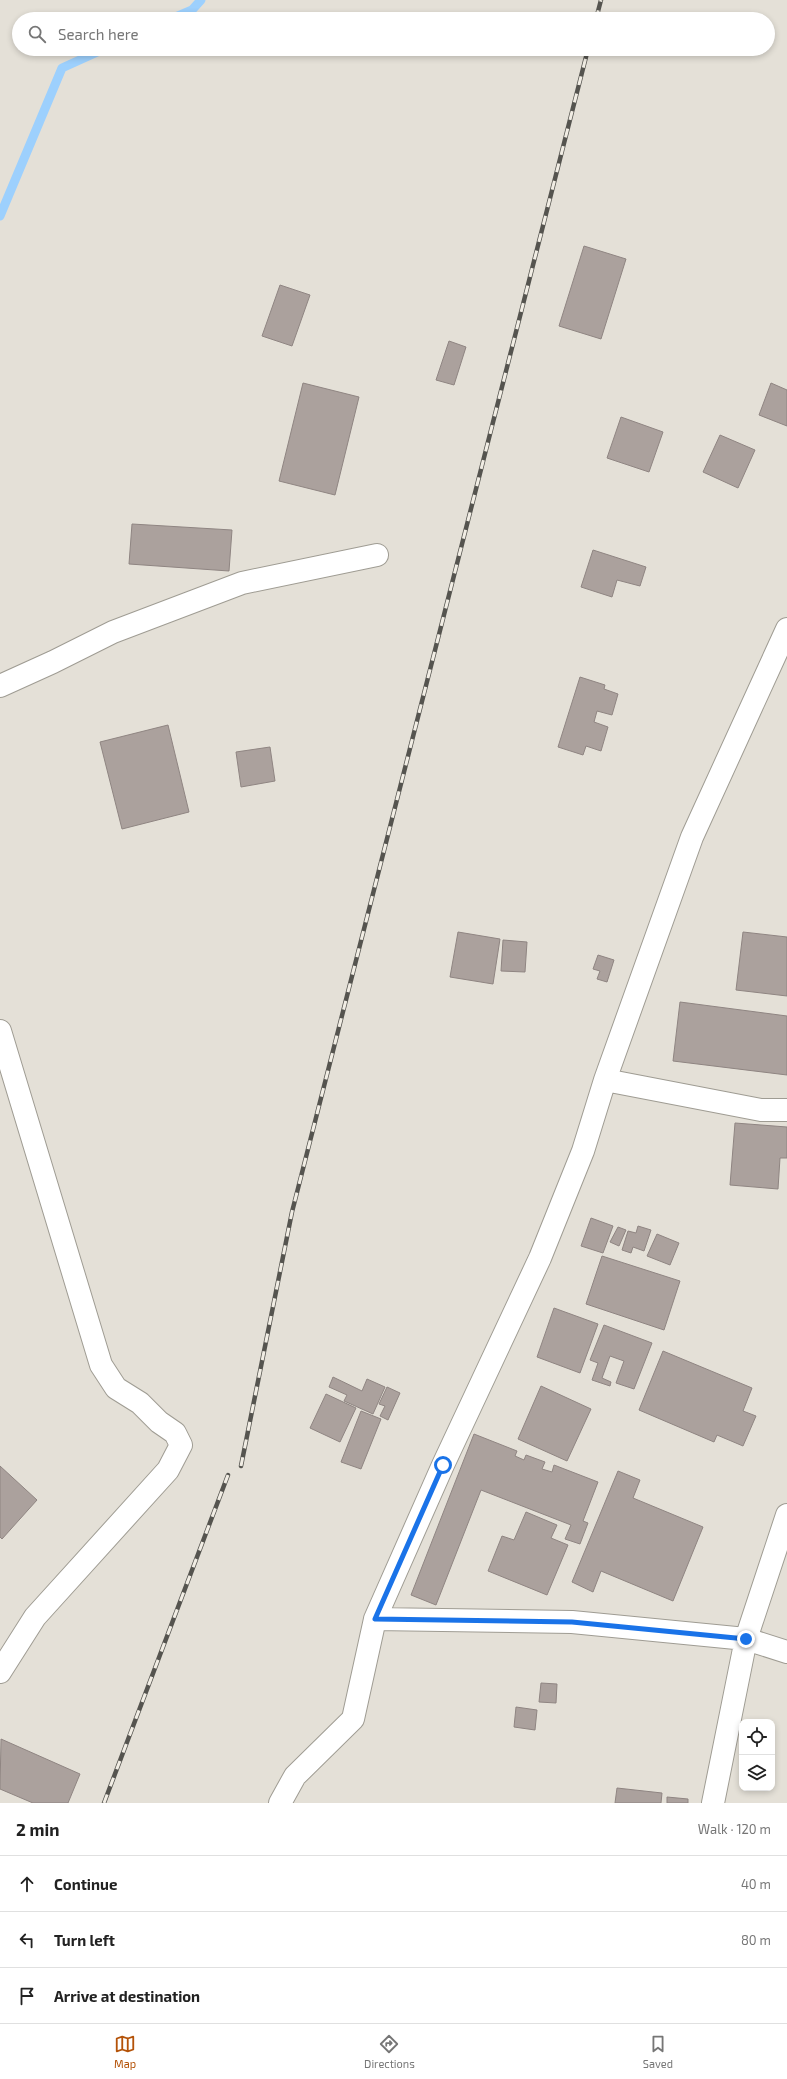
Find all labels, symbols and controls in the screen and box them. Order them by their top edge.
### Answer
search box [12,12,775,56]
icon: search [26,23,48,45]
text: Search here [58,25,139,43]
route start [434,1456,452,1474]
route end [737,1630,755,1648]
map controls [739,1719,775,1791]
button: locate [739,1719,775,1755]
button: layers [739,1755,775,1791]
text: 2 min [16,1819,59,1839]
text: Walk · 120 m [698,1821,771,1837]
icon: ahead [16,1873,38,1895]
text: Continue [54,1875,117,1893]
text: 40 m [741,1876,771,1892]
icon: left [16,1929,38,1951]
text: Turn left [54,1931,115,1949]
text: 80 m [741,1932,771,1948]
icon: arrive [16,1985,38,2007]
text: Arrive at destination [54,1987,200,2005]
tab: Map [114,2033,136,2070]
tab: Directions [364,2033,415,2070]
tab: Saved [643,2033,673,2070]

